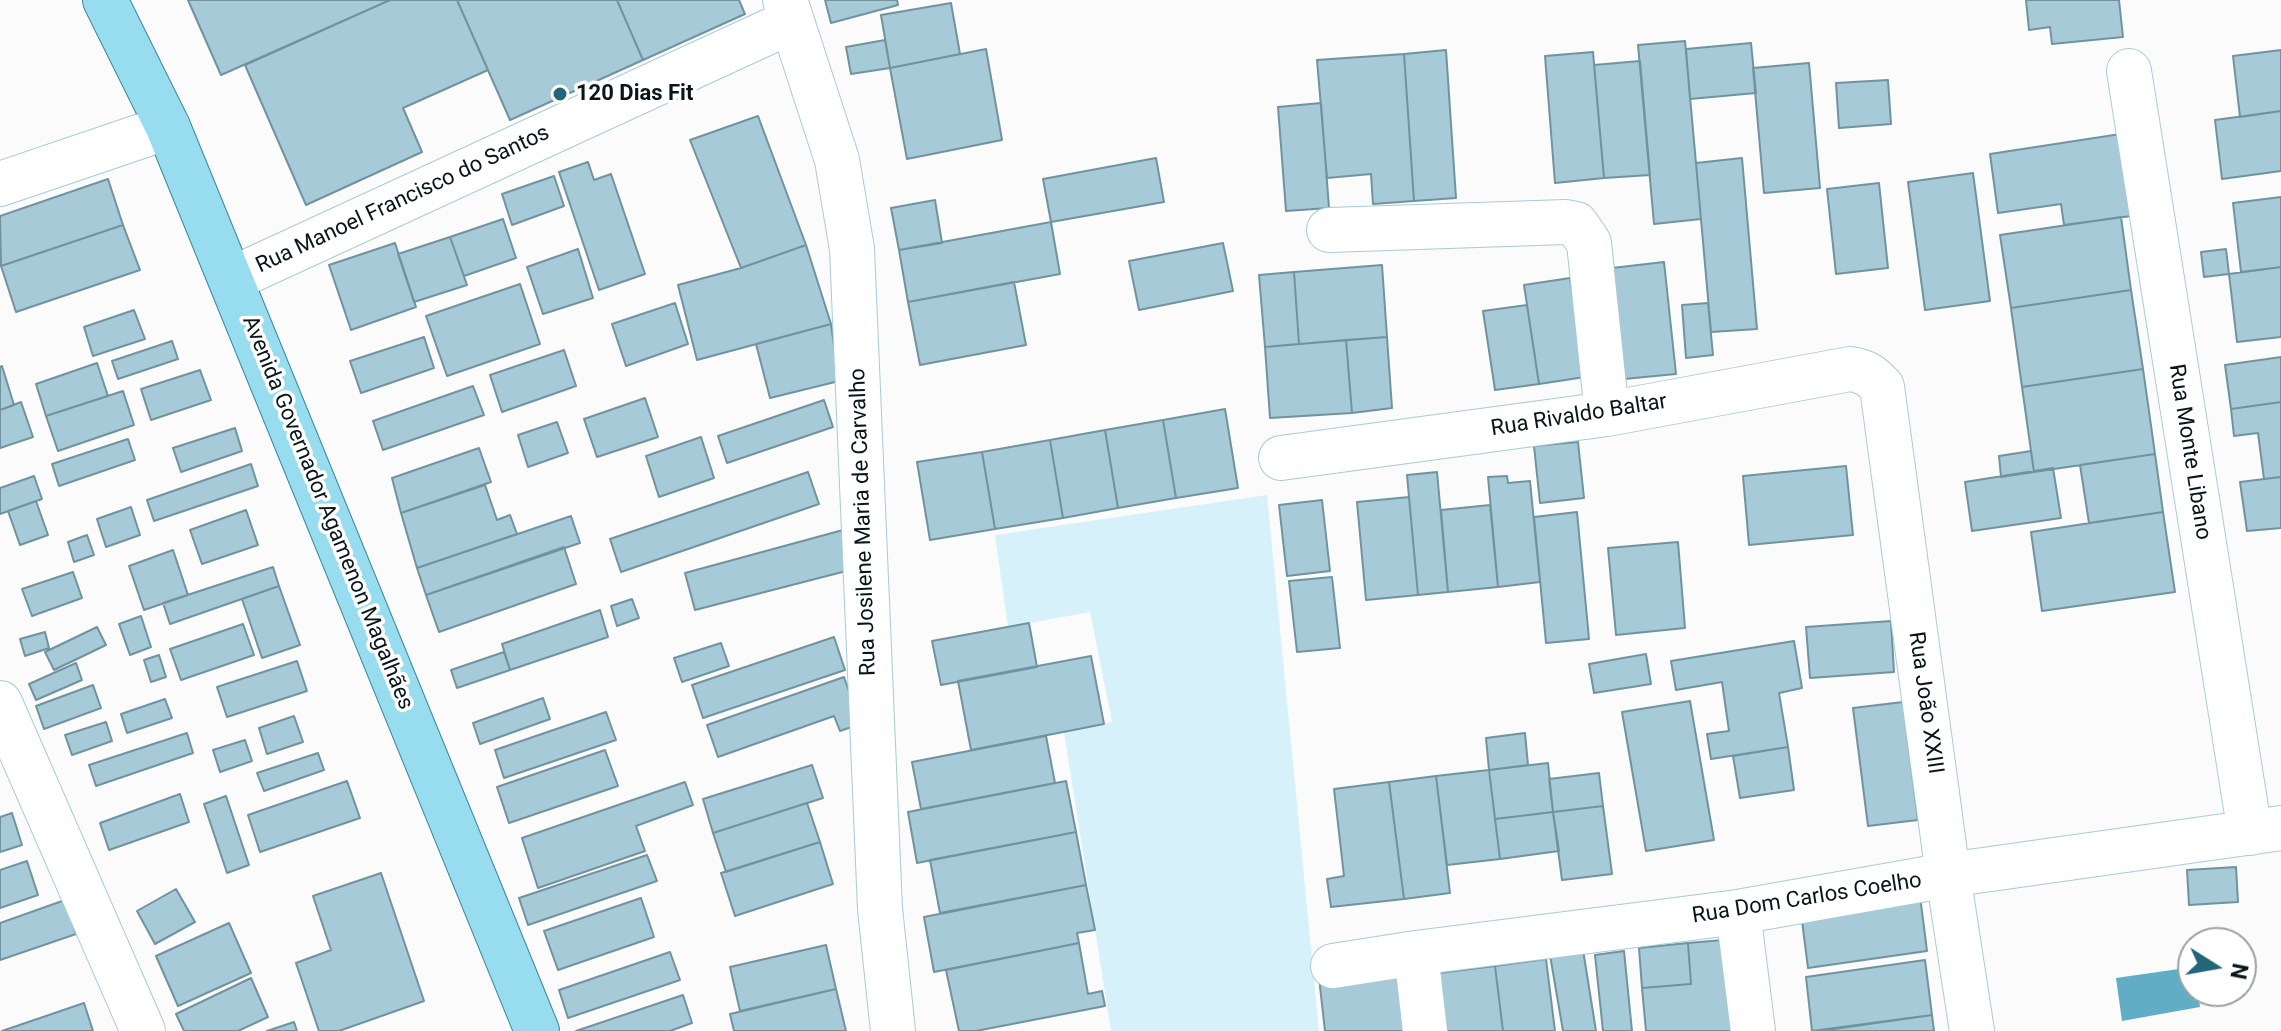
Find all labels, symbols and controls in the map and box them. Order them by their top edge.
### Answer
place label: 120 Dias Fit [576,81,693,107]
marker: 120 Dias Fit [551,85,569,103]
street label: Rua Manoel Francisco do Santos [252,120,554,280]
street label: Avenida Governador Agamenon Magalhães [236,312,418,714]
street label: Rua Monte Libano [2162,362,2216,542]
street label: Rua Josilene Maria de Carvalho [845,368,883,676]
street label: Rua Rivaldo Baltar [1489,389,1669,443]
street label: Rua João XXIII [1902,630,1948,776]
street label: Rua Dom Carlos Coelho [1690,868,1924,930]
north arrow [2177,927,2257,1007]
text: N [2225,961,2253,981]

